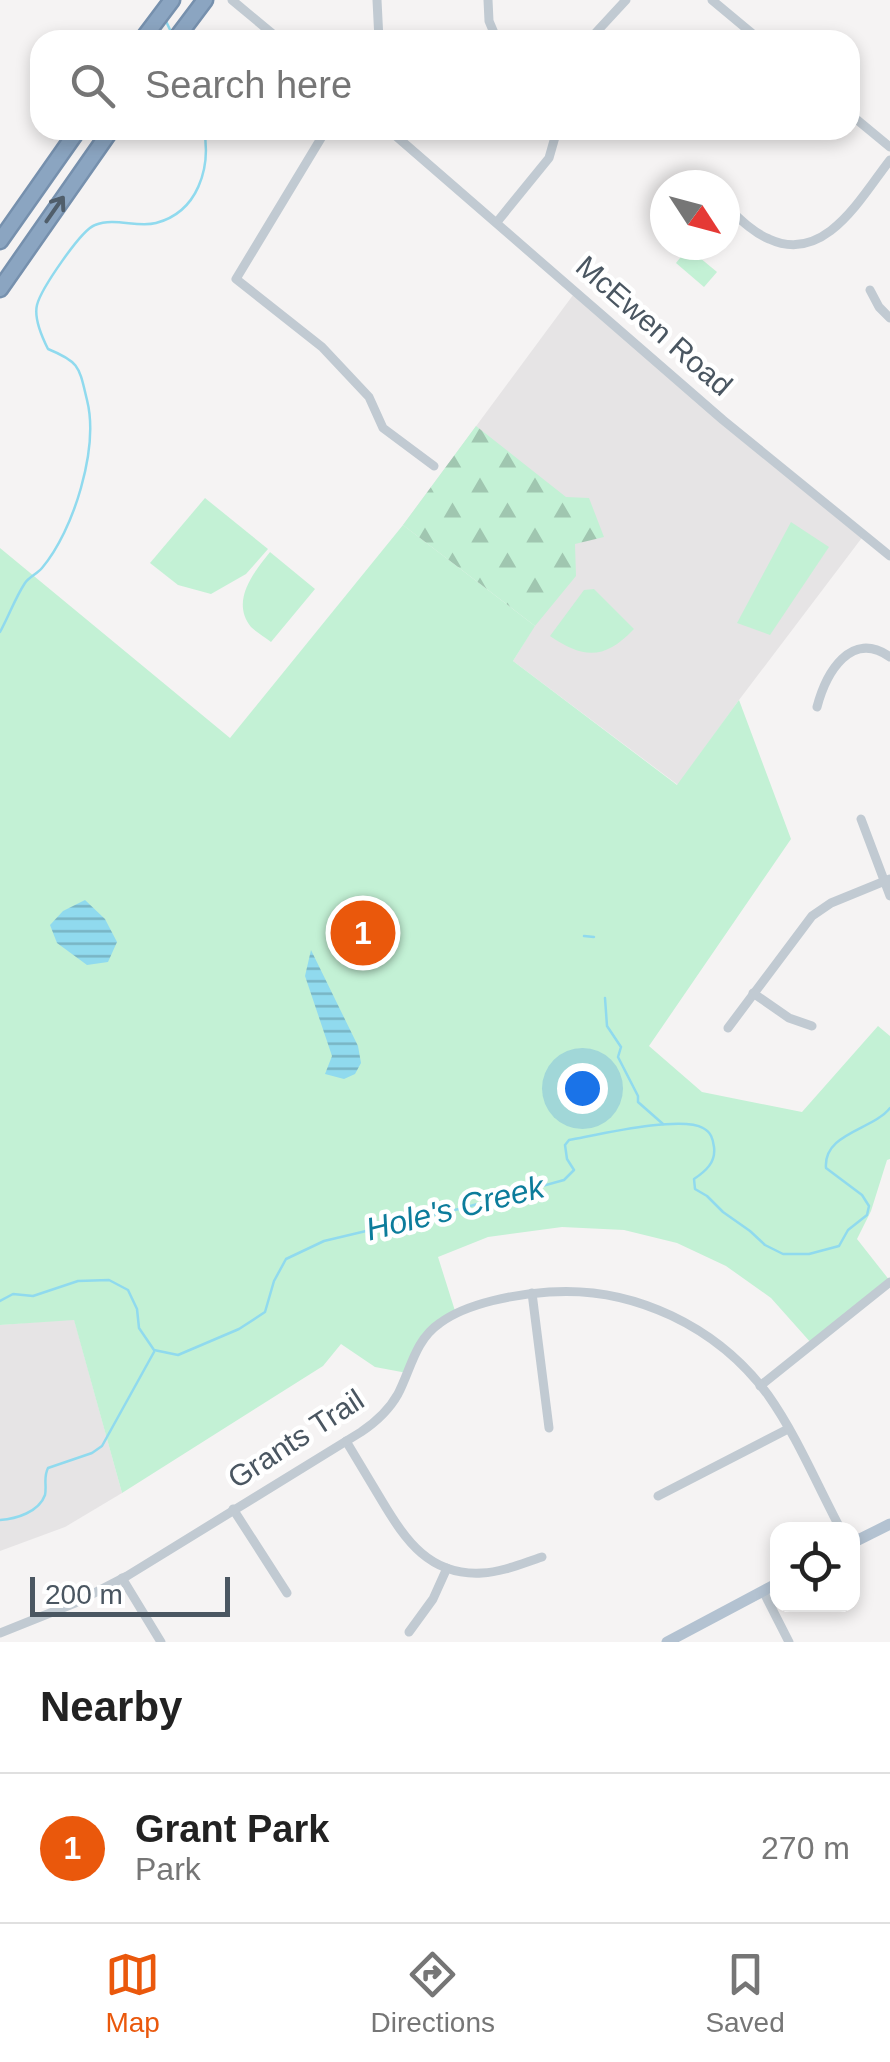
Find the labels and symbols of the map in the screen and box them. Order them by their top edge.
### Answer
north arrow [650,170,740,260]
one-way arrow [44,196,65,224]
street label: McEwen Road [570,249,739,402]
pin: 1 [330,896,396,970]
your location [557,1063,608,1114]
water label: Hole's Creek [362,1168,550,1248]
street label: Grants Trail [222,1383,370,1495]
scale bar [30,1572,230,1616]

